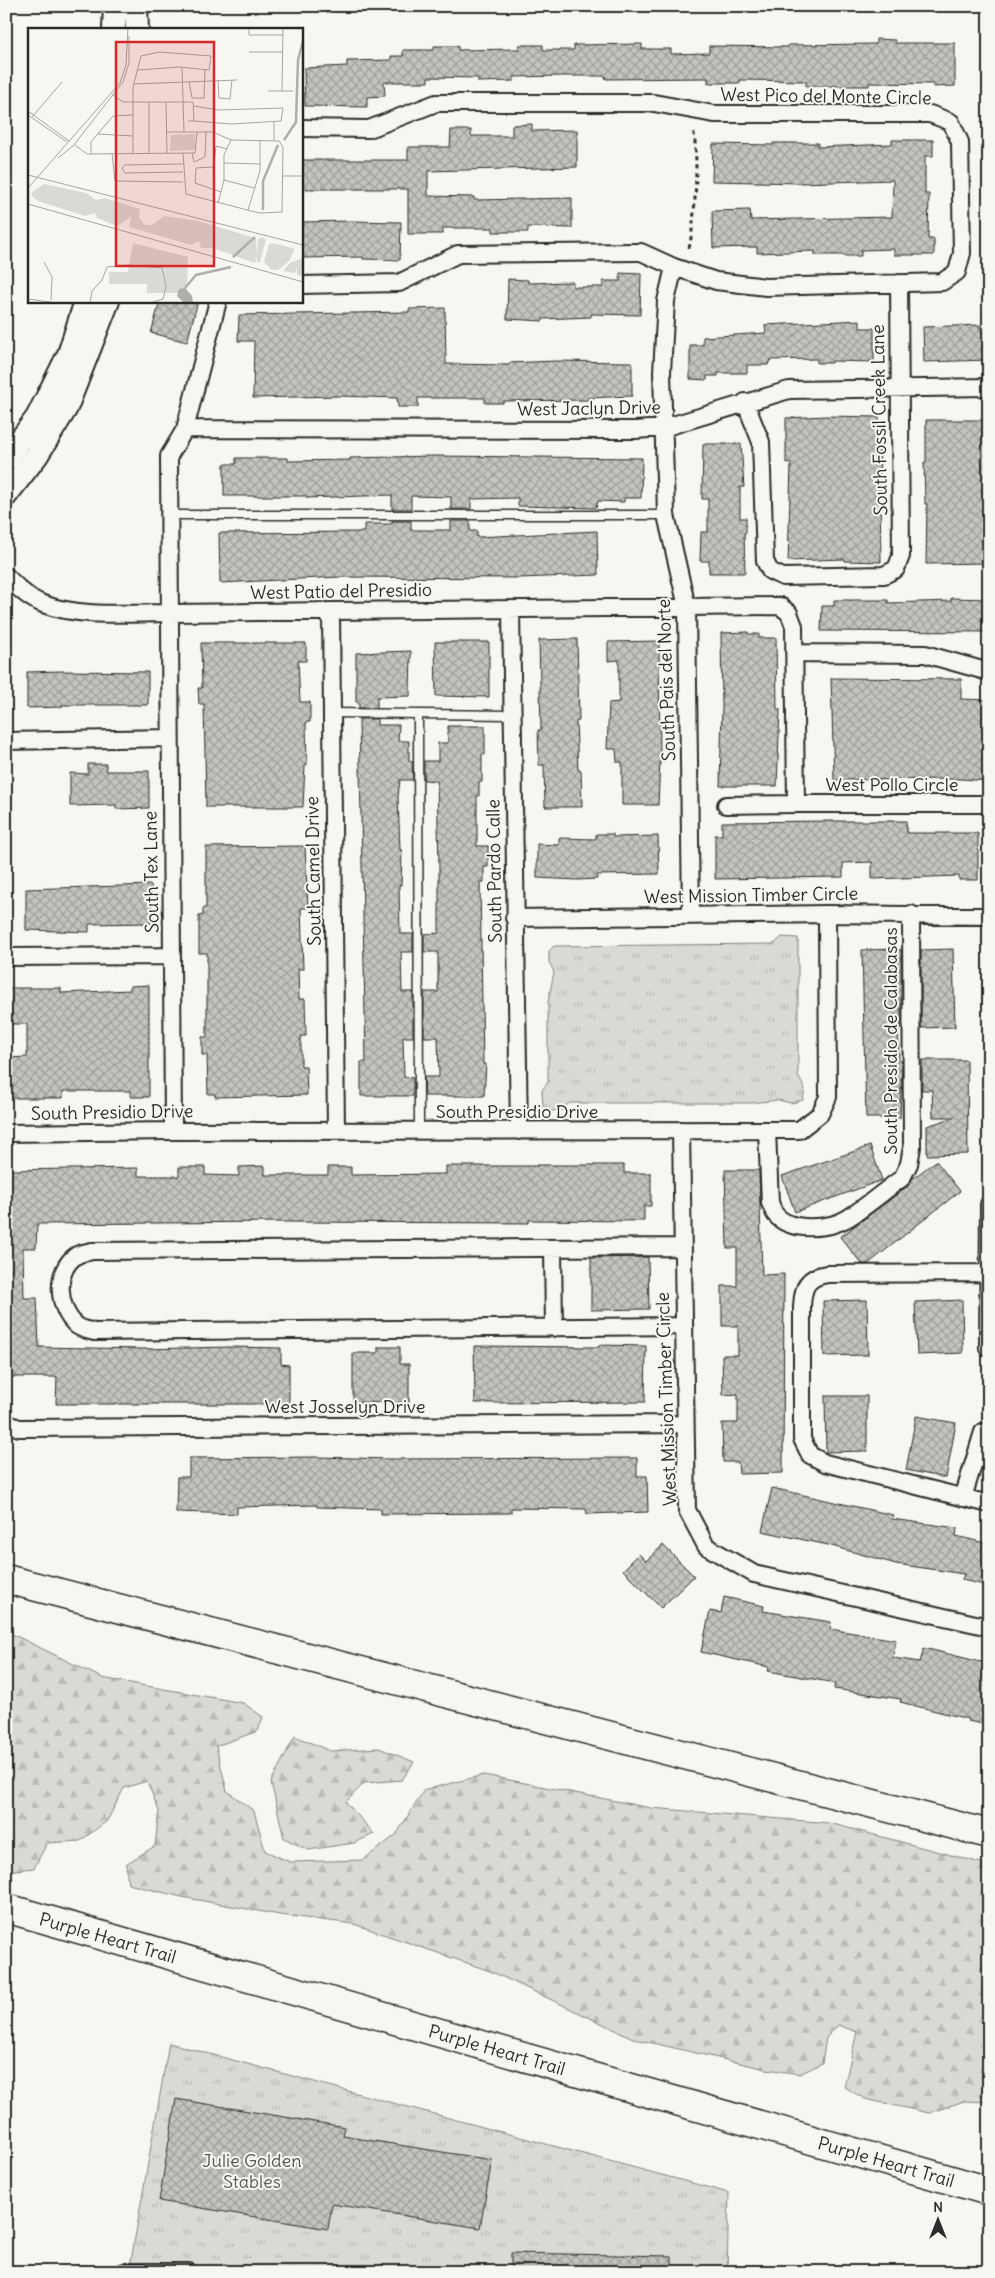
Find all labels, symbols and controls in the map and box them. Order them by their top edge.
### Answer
inset map [28,28,302,302]
street label: West Pico del Monte Circle [720,83,932,109]
street label: South Fossil Creek Lane [866,324,892,516]
street label: West Jaclyn Drive [517,395,661,421]
street label: West Patio del Presidio [250,578,432,604]
street label: South Pais del Norte [652,598,680,762]
street label: West Pollo Circle [826,773,958,796]
street label: South Camel Drive [300,796,326,946]
street label: South Pardo Calle [481,799,507,943]
street label: South Tex Lane [138,811,164,933]
street label: West Mission Timber Circle [644,882,858,908]
street label: South Presidio de Calabasas [879,927,902,1155]
street label: South Presidio Drive [31,1099,193,1125]
street label: South Presidio Drive [436,1100,598,1123]
street label: West Mission Timber Circle [651,1292,681,1506]
street label: West Josselyn Drive [265,1395,425,1418]
street label: Purple Heart Trail [37,1907,179,1968]
street label: Purple Heart Trail [426,2019,568,2080]
street label: Purple Heart Trail [815,2131,957,2192]
park label: Julie Golden Stables [202,2149,302,2193]
north arrow [912,2196,962,2246]
text: N [933,2198,943,2216]

